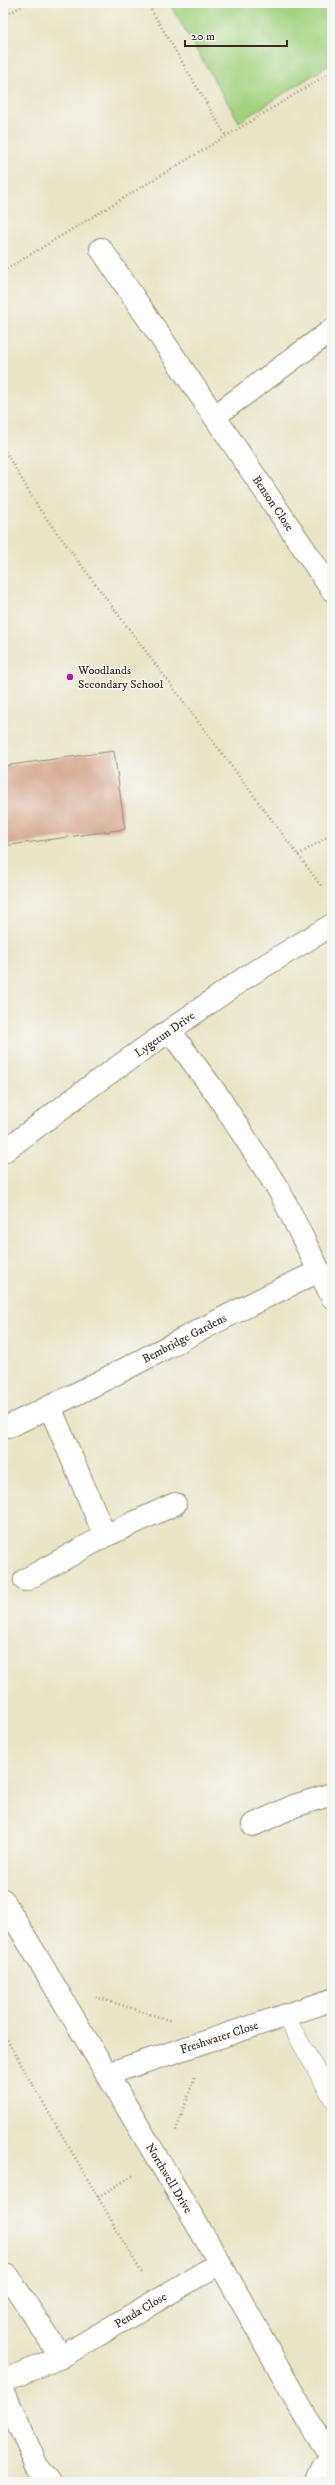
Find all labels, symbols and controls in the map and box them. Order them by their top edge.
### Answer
scale bar [185,22,287,48]
text: 20 m [191,29,215,44]
street label: Benson Close [249,472,297,534]
place label: Woodlands Secondary School [77,663,164,692]
marker: Woodlands Secondary School [65,672,75,682]
street label: Lygetun Drive [132,1008,198,1060]
street label: Bembridge Gardens [139,1310,229,1366]
street label: Freshwater Close [178,2017,260,2057]
street label: Northwell Drive [143,2140,196,2216]
street label: Penda Close [112,2289,169,2331]

